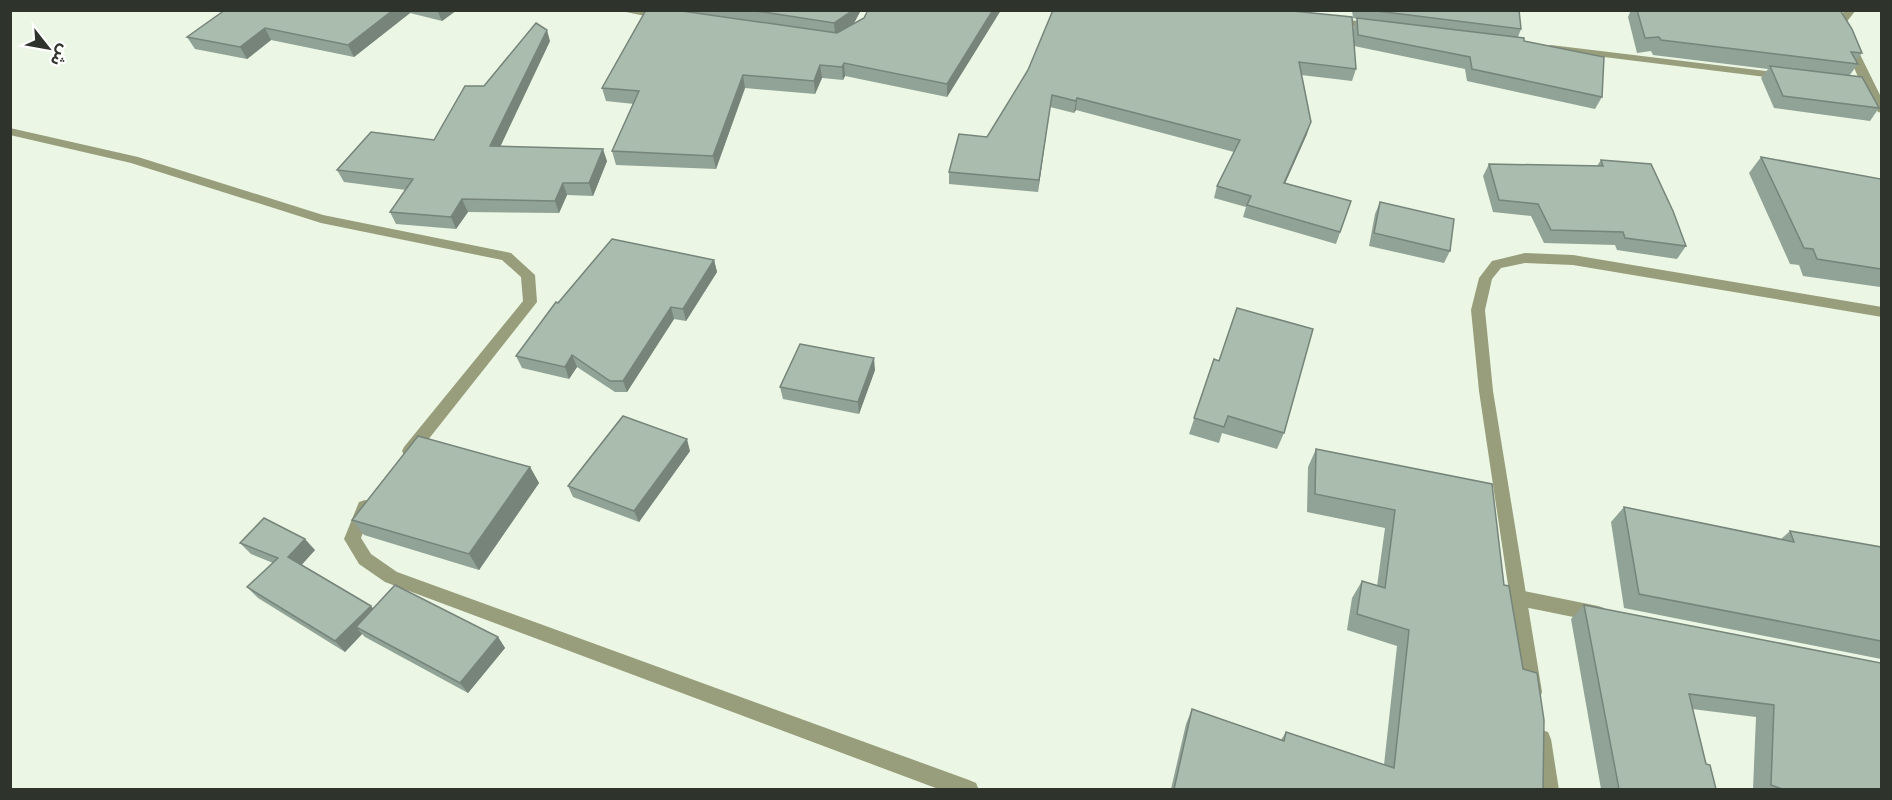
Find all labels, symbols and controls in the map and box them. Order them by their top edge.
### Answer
north arrow [18,18,78,78]
text: ش [47,41,75,70]

